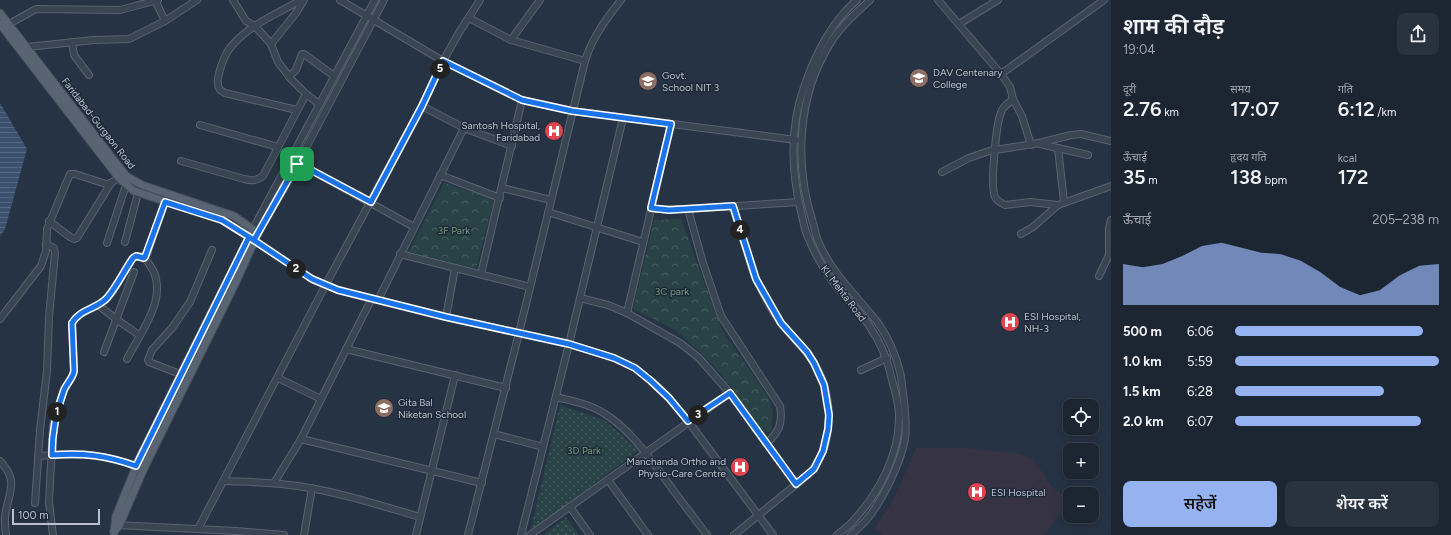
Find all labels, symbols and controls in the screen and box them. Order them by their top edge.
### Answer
text: शाम की दौड़ [1123,13,1224,40]
button: share [1397,13,1439,55]
text: 19:04 [1123,42,1155,57]
pin: 5 [430,59,450,79]
text: 5 [437,62,443,75]
place label: DAV Centenary College [933,66,1003,91]
school or university icon: DAV Centenary College [908,67,930,89]
place label: Govt. School NIT 3 [662,69,719,94]
school or university icon: Govt. School NIT 3 [637,70,659,92]
street label: Faridabad-Gurgaon Road [59,75,138,172]
text: दूरी [1123,83,1136,96]
text: समय [1230,83,1251,96]
text: गति [1338,83,1353,96]
text: 2.76 [1123,97,1162,121]
text: 17:07 [1230,97,1279,121]
text: 6:12 [1338,97,1375,121]
text: km [1162,106,1179,119]
text: /km [1375,106,1396,119]
place label: Santosh Hospital, Faridabad [461,119,540,144]
hospital icon: Santosh Hospital, Faridabad [543,120,565,142]
pin [280,147,314,181]
text: ऊँचाई [1123,151,1147,164]
text: हृदय गति [1230,151,1267,164]
text: kcal [1338,152,1357,165]
icon: arrive [286,153,308,175]
text: 35 [1123,165,1146,189]
text: 138 [1230,165,1262,189]
text: 172 [1338,165,1368,189]
text: m [1146,174,1158,187]
text: bpm [1262,174,1287,187]
text: ऊँचाई [1123,212,1151,227]
text: 205–238 m [1372,212,1439,227]
pin: 4 [730,220,750,240]
text: 4 [737,223,743,236]
park label: 3F Park [438,224,470,237]
pin: 2 [286,259,306,279]
text: 2 [293,262,299,275]
street label: KL Mehta Road [818,262,869,324]
park label: 3C park [655,285,689,298]
place label: ESI Hospital, NH-3 [1024,310,1081,335]
hospital icon: ESI Hospital, NH-3 [999,311,1021,333]
text: 500 m [1123,324,1162,339]
text: 6:06 [1187,324,1213,339]
text: 1.0 km [1123,354,1162,369]
text: 5:59 [1187,354,1213,369]
text: 1.5 km [1123,384,1161,399]
text: 6:28 [1187,384,1213,399]
place label: Gita Bal Niketan School [398,396,466,421]
school or university icon: Gita Bal Niketan School [373,397,395,419]
map controls [1063,399,1099,523]
button: locate [1063,399,1099,435]
pin: 1 [47,402,67,422]
text: 1 [55,405,59,418]
pin: 3 [688,405,708,425]
text: 3 [695,408,701,421]
text: 2.0 km [1123,414,1164,429]
text: 6:07 [1187,414,1213,429]
button: + [1063,443,1099,479]
park label: 3D Park [567,444,601,457]
place label: Manchanda Ortho and Physio-Care Centre [626,455,727,480]
hospital icon: Manchanda Ortho and Physio-Care Centre [729,456,751,478]
hospital icon: ESI Hospital [966,481,988,503]
button: सहेजें [1123,481,1277,527]
button: शेयर करें [1285,481,1439,527]
place label: ESI Hospital [991,486,1046,499]
button: − [1063,487,1099,523]
scale bar [12,507,100,526]
text: 100 m [18,509,49,522]

